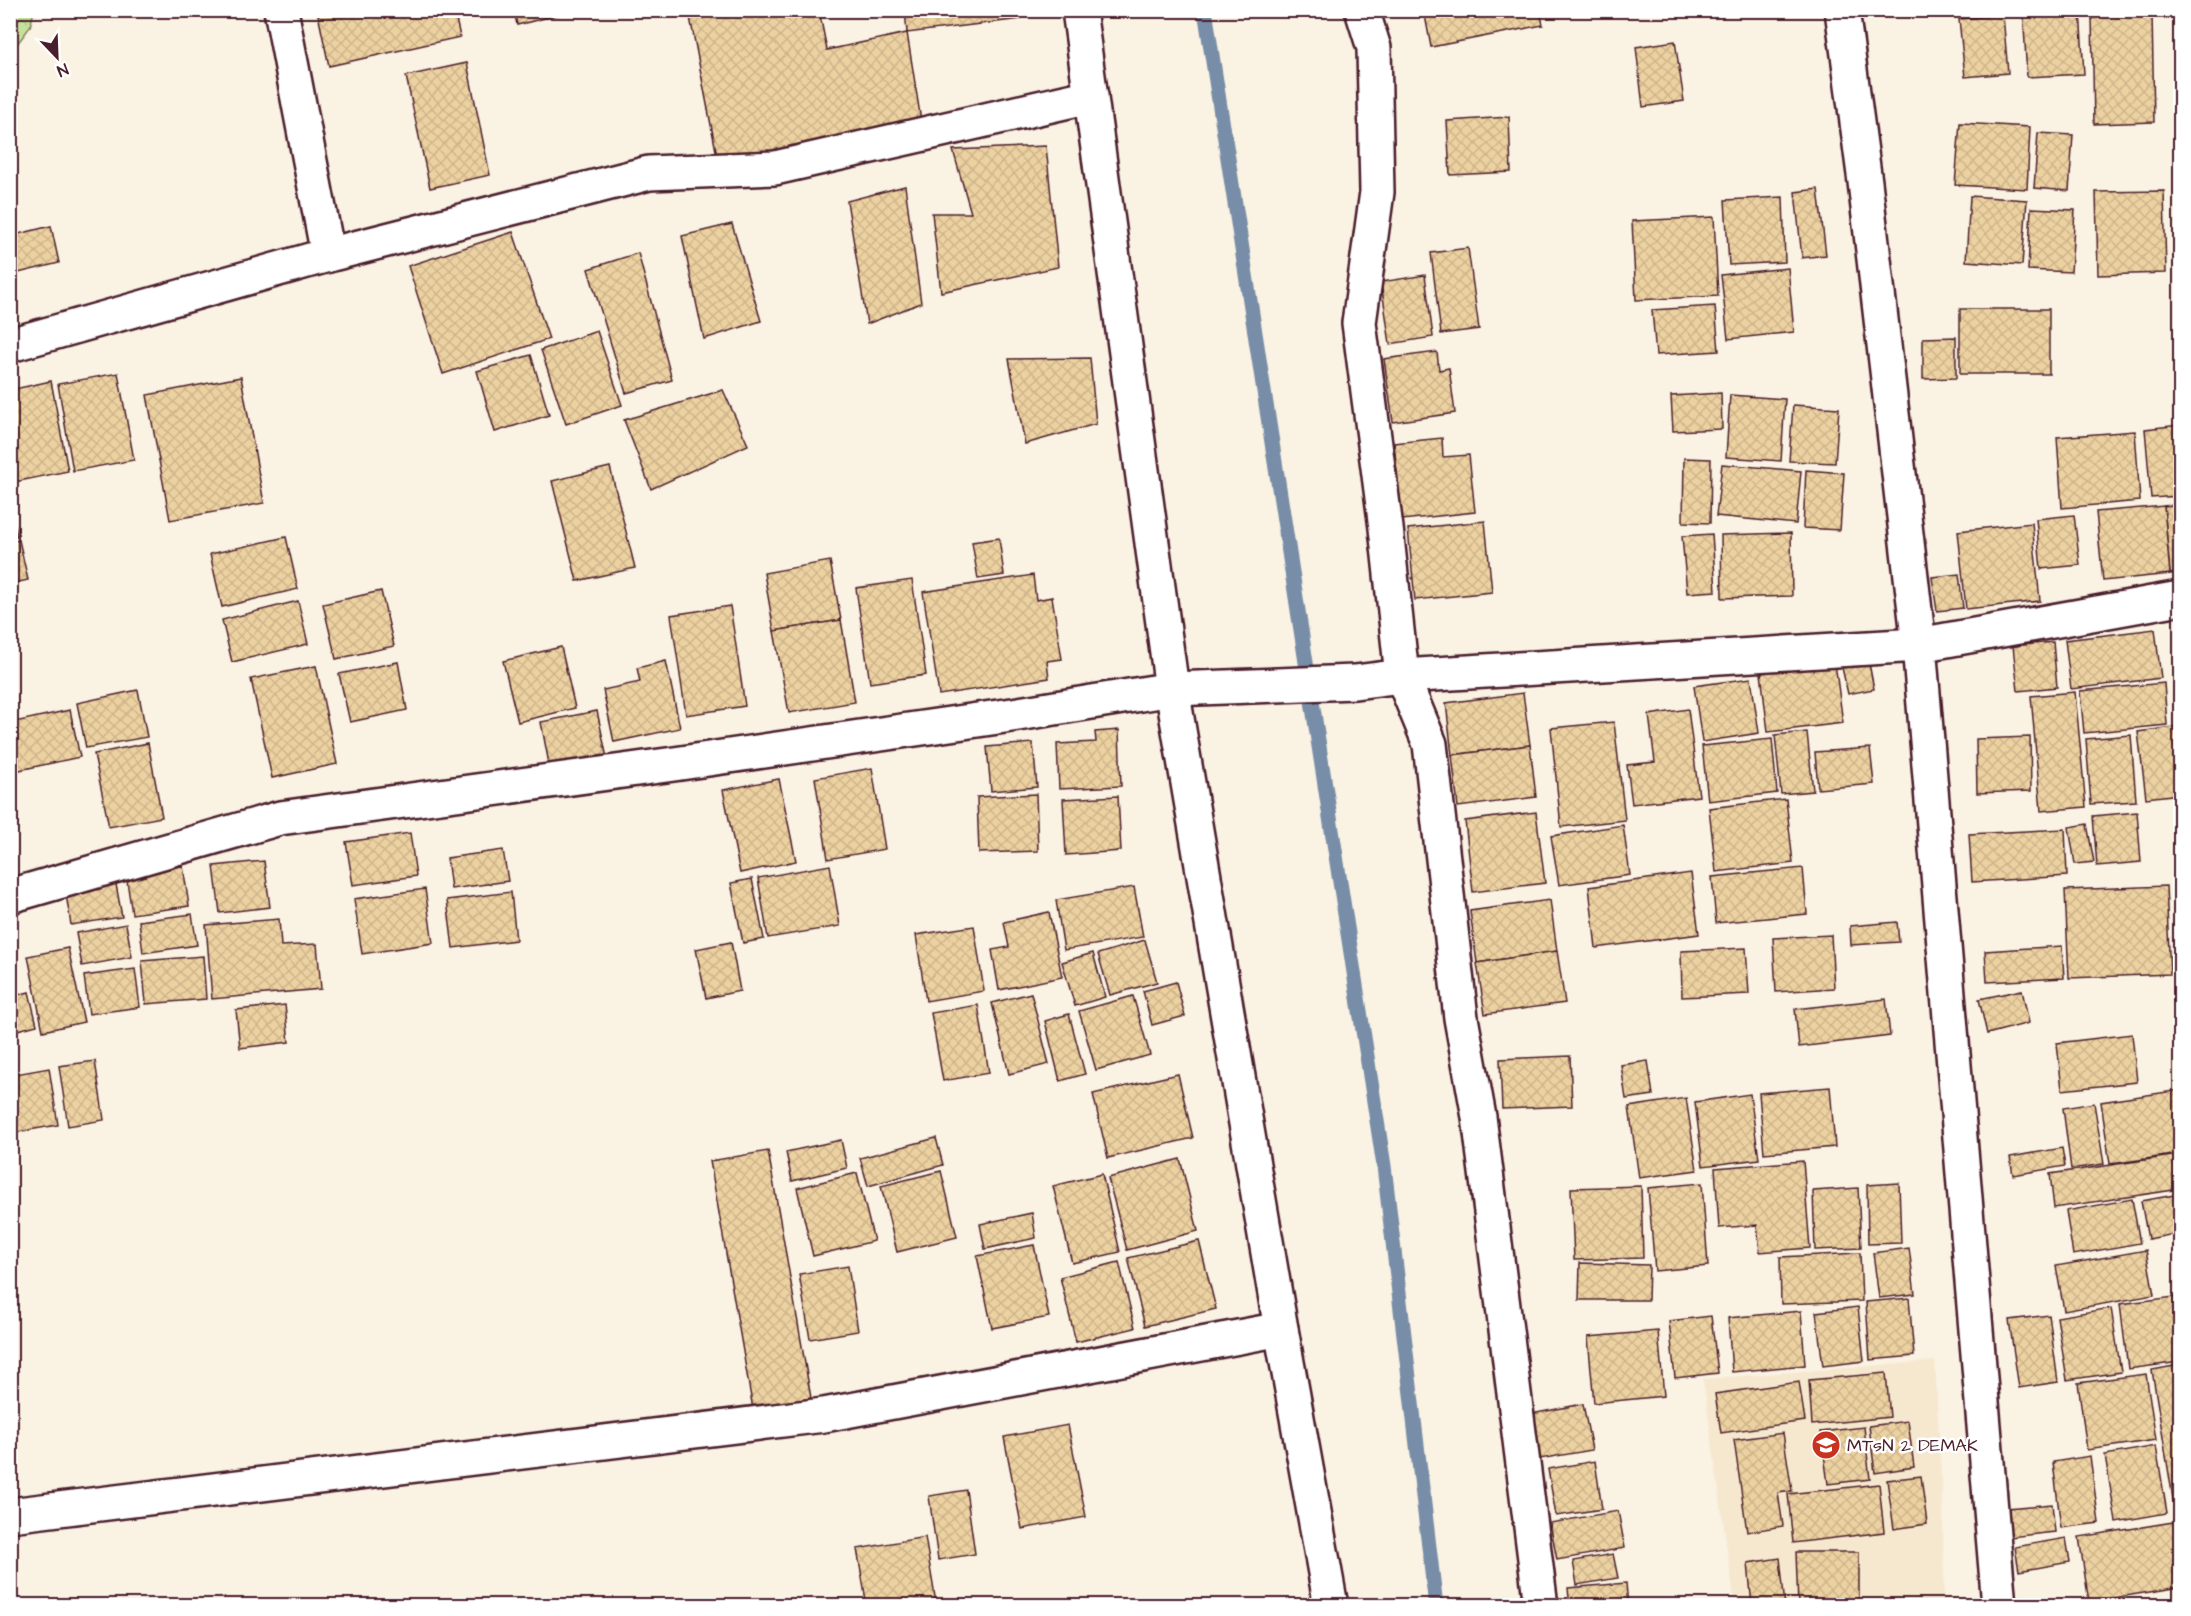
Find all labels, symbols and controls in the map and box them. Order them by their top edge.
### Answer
north arrow [27,27,87,87]
text: N [54,58,71,82]
school or university icon: MTsN 2 DEMAK [1810,1429,1842,1461]
place label: MTsN 2 DEMAK [1847,1433,1978,1458]

